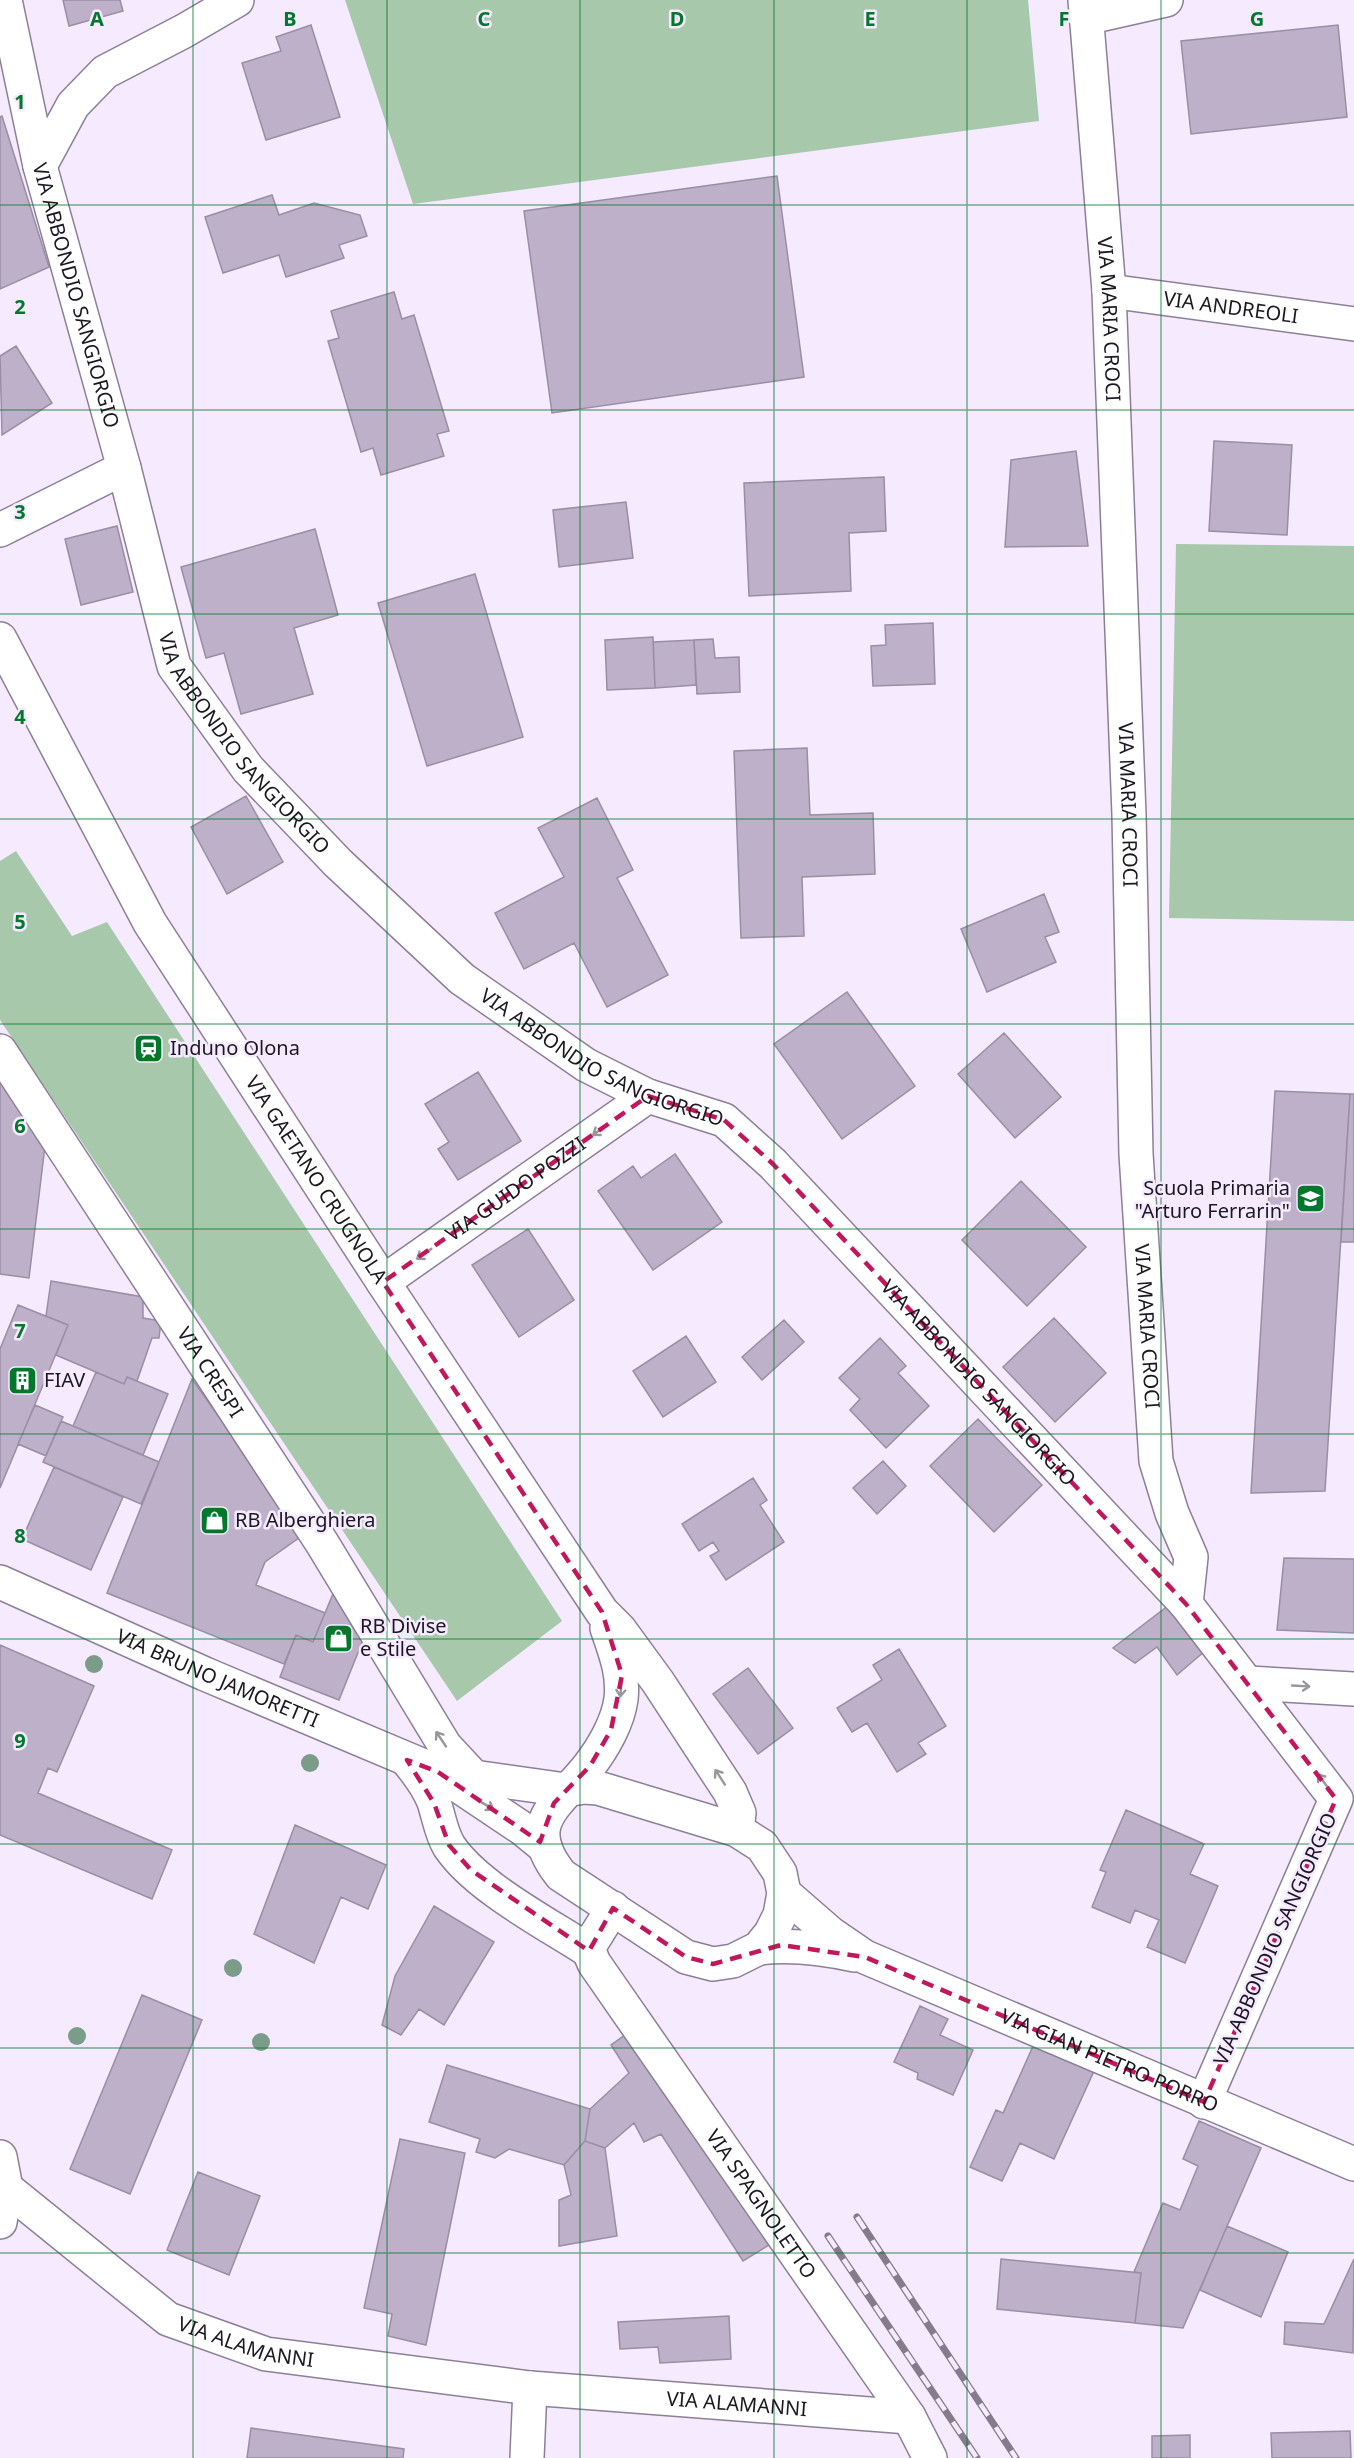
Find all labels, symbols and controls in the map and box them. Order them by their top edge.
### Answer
text: A [90,5,104,32]
text: B [283,5,297,32]
text: C [478,5,491,32]
text: D [670,5,684,32]
text: E [864,5,876,32]
text: F [1059,5,1069,32]
text: G [1250,5,1264,32]
text: 1 [14,88,26,115]
street label: VIA ABBONDIO SANGIORGIO [27,160,126,431]
street label: VIA MARIA CROCI [1092,236,1127,402]
street label: VIA ANDREOLI [1162,284,1300,329]
text: 2 [14,293,26,320]
text: 3 [14,498,26,525]
street label: VIA ABBONDIO SANGIORGIO [153,629,336,859]
text: 4 [14,703,26,730]
street label: VIA MARIA CROCI [1112,722,1144,887]
text: 5 [14,908,26,935]
street label: VIA ABBONDIO SANGIORGIO [475,982,727,1132]
station icon: Induno Olona [133,1032,165,1064]
place label: Induno Olona [170,1034,300,1061]
street label: VIA GAETANO CRUGNOLA [240,1070,394,1288]
text: 6 [14,1112,26,1139]
one-way arrow [593,1124,609,1136]
street label: VIA GUIDO POZZI [440,1130,591,1247]
place label: Scuola Primaria "Arturo Ferrarin" [1135,1174,1290,1224]
school or university icon: Scuola Primaria "Arturo Ferrarin" [1295,1183,1327,1215]
street label: VIA MARIA CROCI [1129,1243,1167,1409]
one-way arrow [416,1248,432,1260]
street label: VIA ABBONDIO SANGIORGIO [875,1273,1082,1492]
text: 7 [14,1317,26,1344]
street label: VIA CRESPI [171,1322,250,1422]
building icon: FIAV [7,1364,39,1396]
place label: FIAV [44,1366,85,1393]
shop icon: RB Alberghiera [198,1504,230,1536]
place label: RB Alberghiera [235,1506,375,1533]
text: 8 [14,1522,26,1549]
place label: RB Divise e Stile [360,1612,447,1662]
street label: VIA BRUNO JAMORETTI [112,1622,323,1733]
shop icon: RB Divise e Stile [323,1622,355,1654]
one-way arrow [616,1677,627,1697]
one-way arrow [1290,1681,1310,1692]
text: 9 [14,1727,26,1754]
one-way arrow [435,1731,447,1748]
one-way arrow [714,1769,726,1786]
one-way arrow [1316,1774,1329,1790]
one-way arrow [477,1800,494,1812]
street label: VIA ABBONDIO SANGIORGIO [1207,1808,1343,2069]
street label: VIA GIAN PIETRO PORRO [997,2002,1223,2118]
street label: VIA SPAGNOLETTO [700,2124,823,2284]
street label: VIA ALAMANNI [174,2310,315,2373]
street label: VIA ALAMANNI [666,2384,808,2422]

